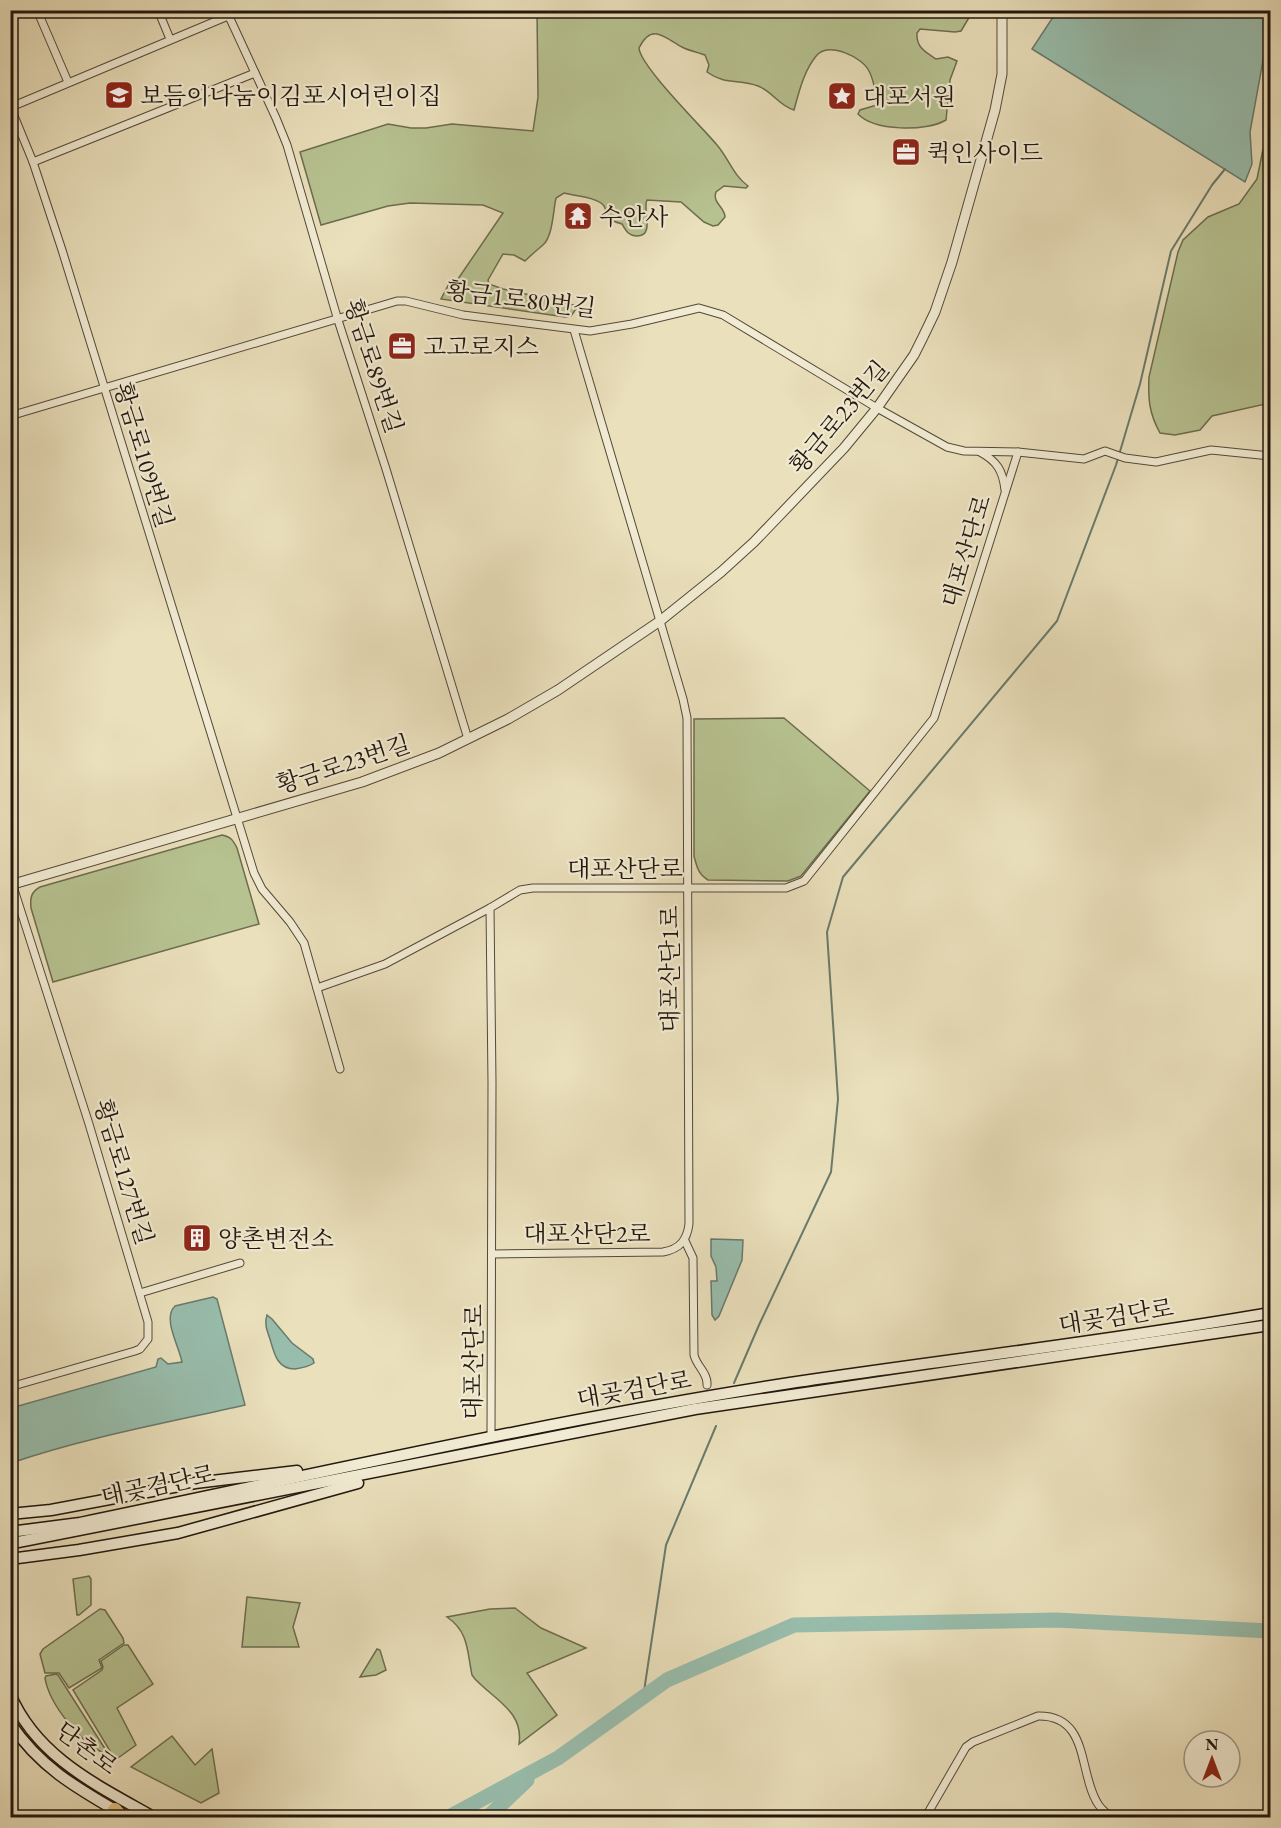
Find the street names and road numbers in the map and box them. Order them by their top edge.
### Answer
street label: 황금1로80번길 [444,274,598,324]
street label: 황금로89번길 [338,295,410,437]
street label: 황금로23번길 [782,354,896,480]
street label: 황금로109번길 [107,379,181,531]
street label: 대포산단로 [934,491,998,611]
street label: 황금로23번길 [272,728,414,800]
street label: 대포산단로 [567,853,683,884]
street label: 대포산단1로 [654,905,685,1033]
street label: 황금로127번길 [87,1096,161,1248]
street label: 대포산단2로 [523,1218,651,1249]
street label: 대곶검단로 [1056,1292,1176,1340]
street label: 대포산단로 [456,1304,490,1420]
street label: 대곶검단로 [574,1364,694,1414]
street label: 대곶검단로 [98,1458,218,1512]
street label: 단촌로 [50,1715,124,1781]

